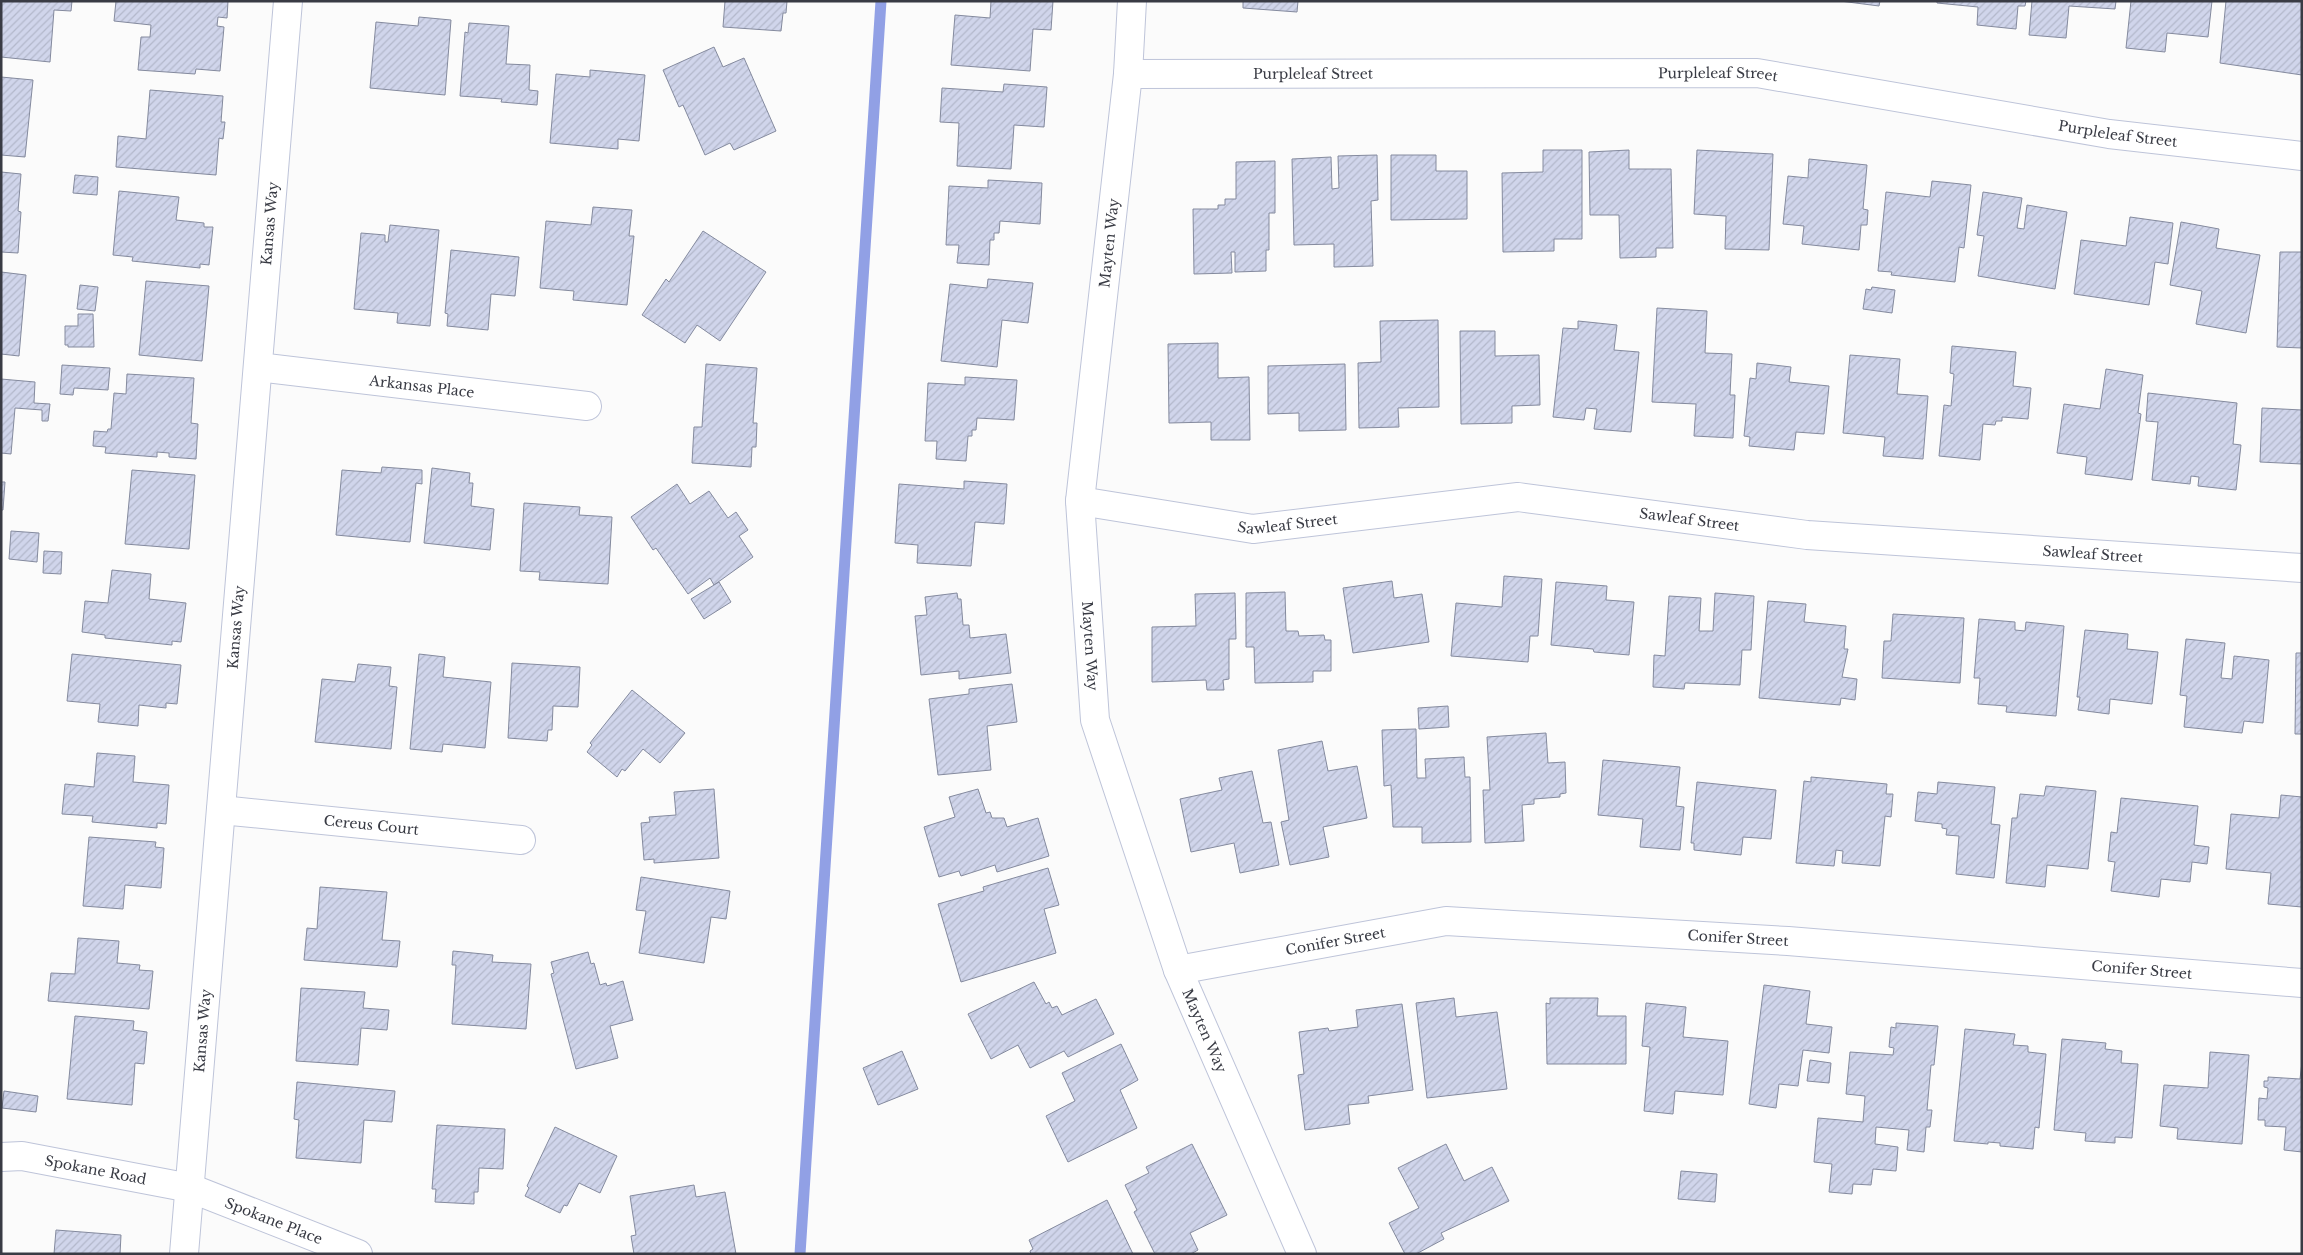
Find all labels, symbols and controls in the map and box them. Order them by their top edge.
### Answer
street label: Purpleleaf Street [1658,64,1780,86]
street label: Purpleleaf Street [1253,65,1374,83]
street label: Purpleleaf Street [2057,116,2179,151]
street label: Kansas Way [257,181,282,266]
street label: Mayten Way [1095,197,1123,289]
street label: Arkansas Place [367,371,475,402]
street label: Sawleaf Street [1638,504,1741,535]
street label: Sawleaf Street [1236,510,1339,538]
street label: Sawleaf Street [2042,542,2144,566]
street label: Kansas Way [224,585,248,670]
street label: Mayten Way [1078,600,1102,691]
street label: Cereus Court [323,811,420,839]
street label: Conifer Street [1284,923,1387,959]
street label: Conifer Street [1687,926,1790,950]
street label: Conifer Street [2091,957,2194,983]
street label: Mayten Way [1178,986,1231,1076]
street label: Kansas Way [190,988,215,1073]
street label: Spokane Road [43,1152,148,1189]
street label: Spokane Place [222,1194,325,1248]

